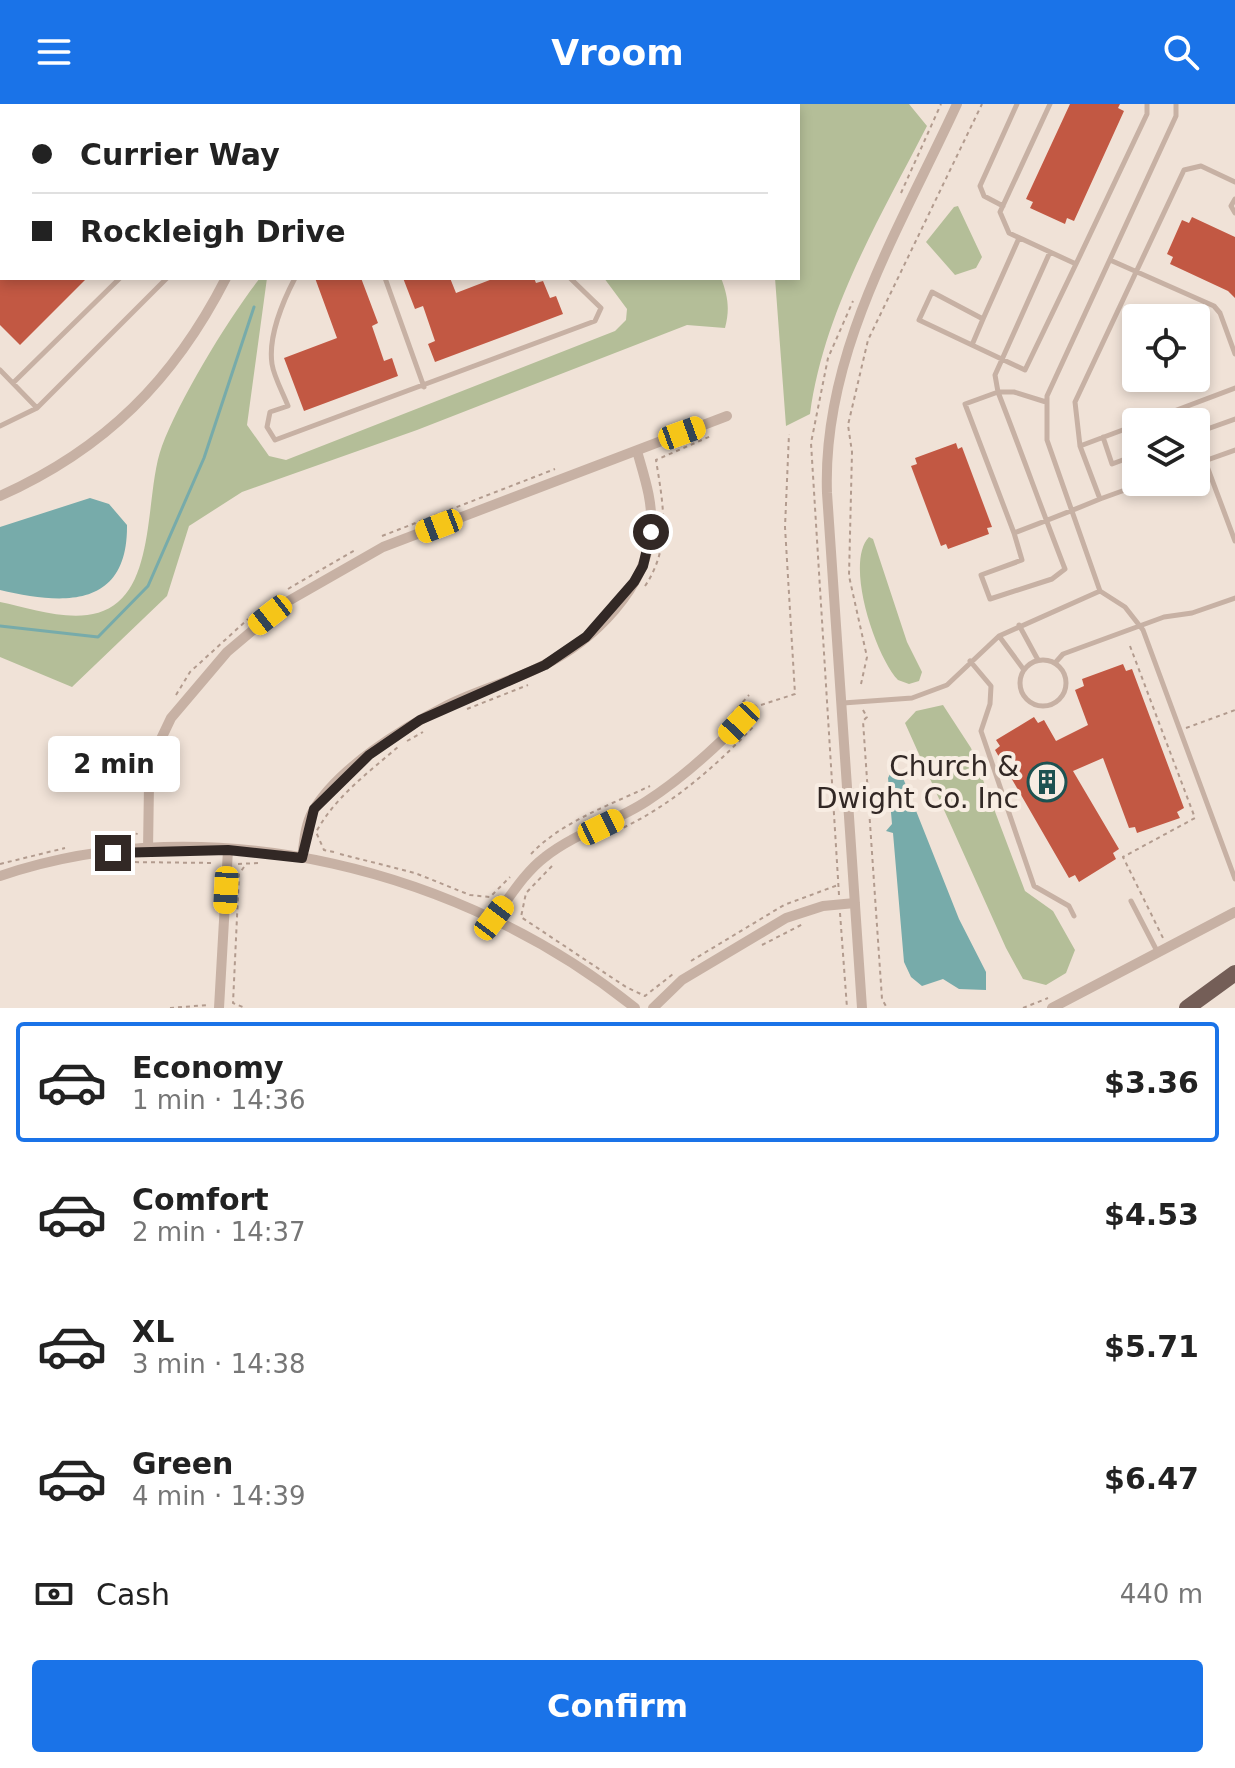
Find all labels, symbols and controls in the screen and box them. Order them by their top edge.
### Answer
icon: menu [32,30,76,74]
icon: search [1159,30,1203,74]
text: Vroom [551,32,684,73]
text: Currier Way [80,137,280,172]
text: Rockleigh Drive [80,214,346,249]
map controls [1122,304,1210,496]
button: locate [1122,304,1210,392]
button: layers [1122,408,1210,496]
car [655,414,709,452]
car [412,506,466,546]
route start [633,514,669,550]
car [244,591,296,639]
car [714,697,764,749]
callout: 2 min [47,737,179,793]
text: 2 min [73,749,155,779]
place label: Church & Dwight Co. Inc [816,750,1019,815]
building icon: Church & Dwight Co. Inc [1026,761,1068,803]
car [574,806,628,848]
route end [95,835,131,871]
car [213,865,239,915]
car [470,892,518,944]
icon: car [36,1046,108,1118]
text: Economy [132,1050,284,1085]
text: $3.36 [1104,1065,1199,1100]
text: 1 min · 14:36 [132,1085,306,1115]
icon: car [36,1178,108,1250]
text: Comfort [132,1182,269,1217]
text: $4.53 [1104,1197,1199,1232]
text: 2 min · 14:37 [132,1217,306,1247]
icon: car [36,1310,108,1382]
text: XL [132,1314,174,1349]
text: $5.71 [1104,1329,1199,1364]
text: 3 min · 14:38 [132,1349,306,1379]
icon: car [36,1442,108,1514]
text: Green [132,1446,233,1481]
text: $6.47 [1104,1461,1199,1496]
text: 4 min · 14:39 [132,1481,306,1511]
icon: cash [32,1572,76,1616]
text: Cash [96,1577,170,1612]
text: 440 m [1120,1579,1203,1609]
button: Confirm [32,1660,1203,1752]

